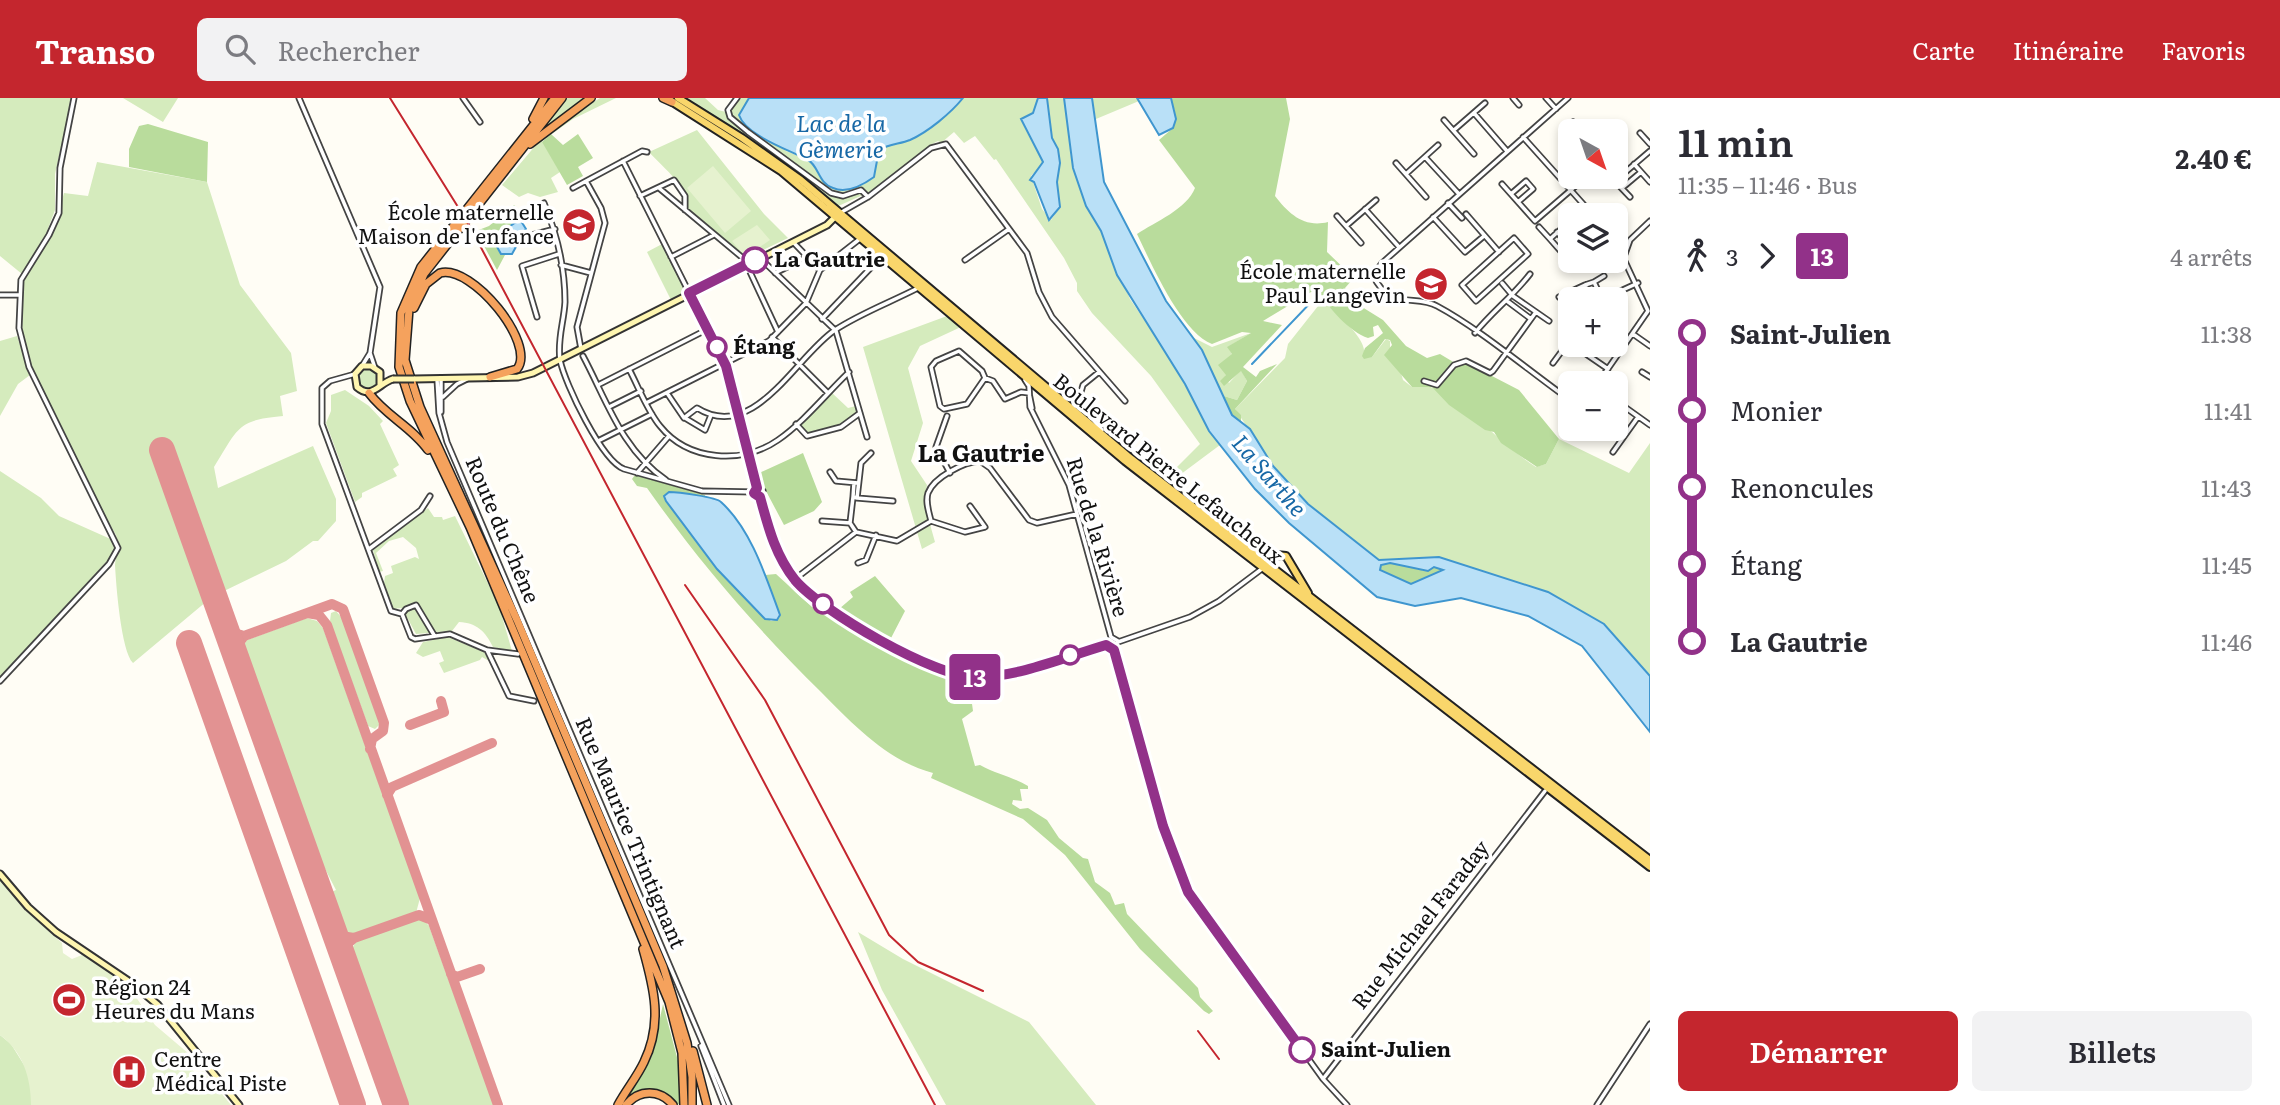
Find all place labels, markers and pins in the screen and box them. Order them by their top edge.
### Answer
place label: École maternelle Maison de l'enfance [358,195,554,250]
school or university icon: École maternelle Maison de l'enfance [560,206,598,244]
place label: La Gautrie [774,242,885,273]
marker: La Gautrie [742,247,768,273]
place label: École maternelle Paul Langevin [1239,254,1406,309]
school or university icon: École maternelle Paul Langevin [1412,265,1450,303]
place label: Étang [733,329,795,360]
marker: Étang [707,337,727,357]
unlabelled marker [813,594,833,614]
unlabelled marker [1060,645,1080,665]
place label: Région 24 Heures du Mans [94,970,255,1025]
sports icon: Région 24 Heures du Mans [50,981,88,1019]
place label: Saint-Julien [1321,1032,1451,1063]
marker: Saint-Julien [1289,1037,1315,1063]
place label: Centre Médical Piste [154,1042,287,1097]
hospital icon: Centre Médical Piste [110,1053,148,1091]

